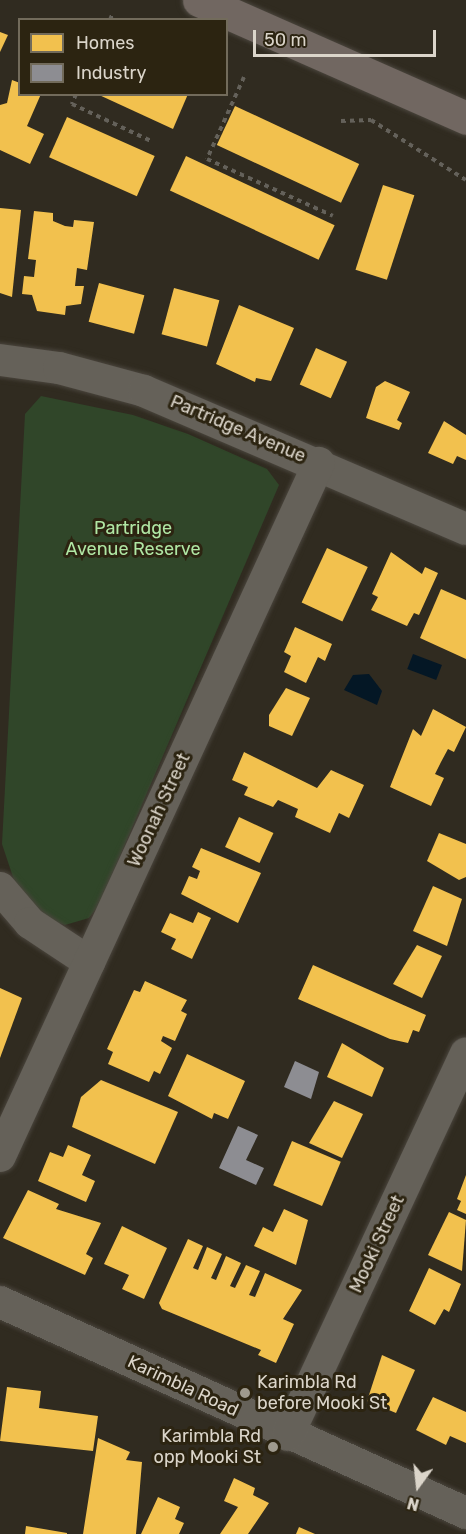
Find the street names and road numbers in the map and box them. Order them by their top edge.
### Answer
street label: Partridge Avenue [167,391,309,467]
street label: Woonah Street [123,750,195,870]
street label: Mooki Street [345,1192,409,1296]
street label: Karimbla Road [124,1351,242,1421]

